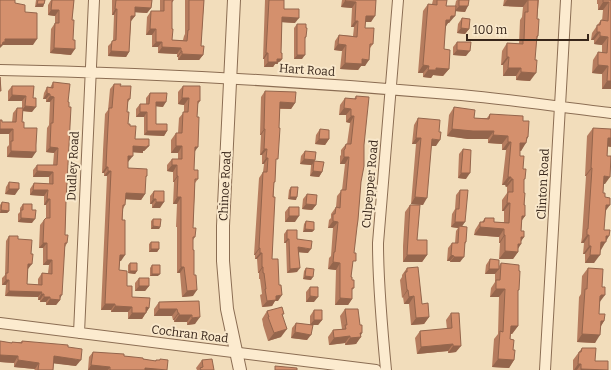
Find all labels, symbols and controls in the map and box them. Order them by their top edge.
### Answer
scale bar [467,16,588,42]
text: 100 m [473,23,508,37]
street label: Hart Road [278,61,336,79]
street label: Dudley Road [64,131,82,201]
street label: Culpepper Road [359,139,381,229]
street label: Clinton Road [534,148,552,220]
street label: Chinoe Road [216,151,234,221]
street label: Cochran Road [151,322,229,346]

